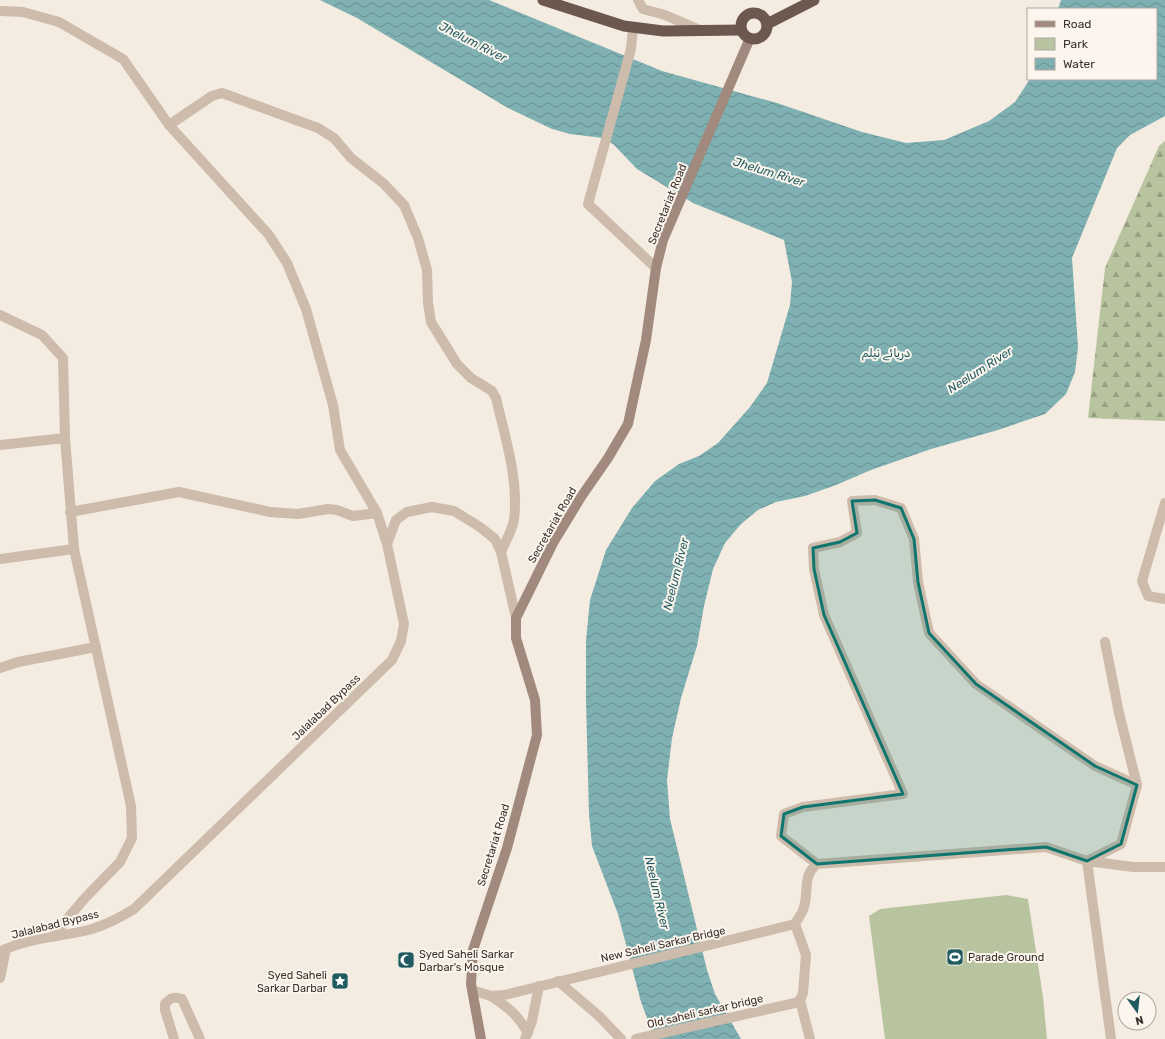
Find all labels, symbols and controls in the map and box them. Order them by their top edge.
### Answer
legend [1027,8,1157,80]
text: Road [1063,17,1091,31]
water label: Jhelum River [437,19,509,65]
text: Park [1063,37,1089,51]
text: Water [1063,57,1095,71]
water label: Jhelum River [732,155,807,190]
street label: Secretariat Road [645,162,690,246]
water label: Neelum River [945,344,1015,396]
water label: دریائے نیلم [861,346,911,361]
street label: Secretariat Road [525,485,579,566]
water label: Neelum River [660,536,692,612]
street label: Jalalabad Bypass [290,671,363,743]
street label: Secretariat Road [475,802,512,888]
water label: Neelum River [642,855,672,931]
street label: Jalalabad Bypass [10,907,101,942]
street label: New Saheli Sarkar Bridge [600,924,727,965]
sports icon: Parade Ground [945,947,965,967]
place label: Syed Saheli Sarkar Darbar's Mosque [419,948,515,974]
mosque icon: Syed Saheli Sarkar Darbar's Mosque [396,950,416,970]
place label: Parade Ground [968,951,1044,964]
place label: Syed Saheli Sarkar Darbar [257,969,328,995]
place icon: Syed Saheli Sarkar Darbar [330,971,350,991]
north arrow [1117,991,1157,1031]
street label: Old saheli sarkar bridge [646,992,764,1031]
text: N [1134,1013,1145,1028]

